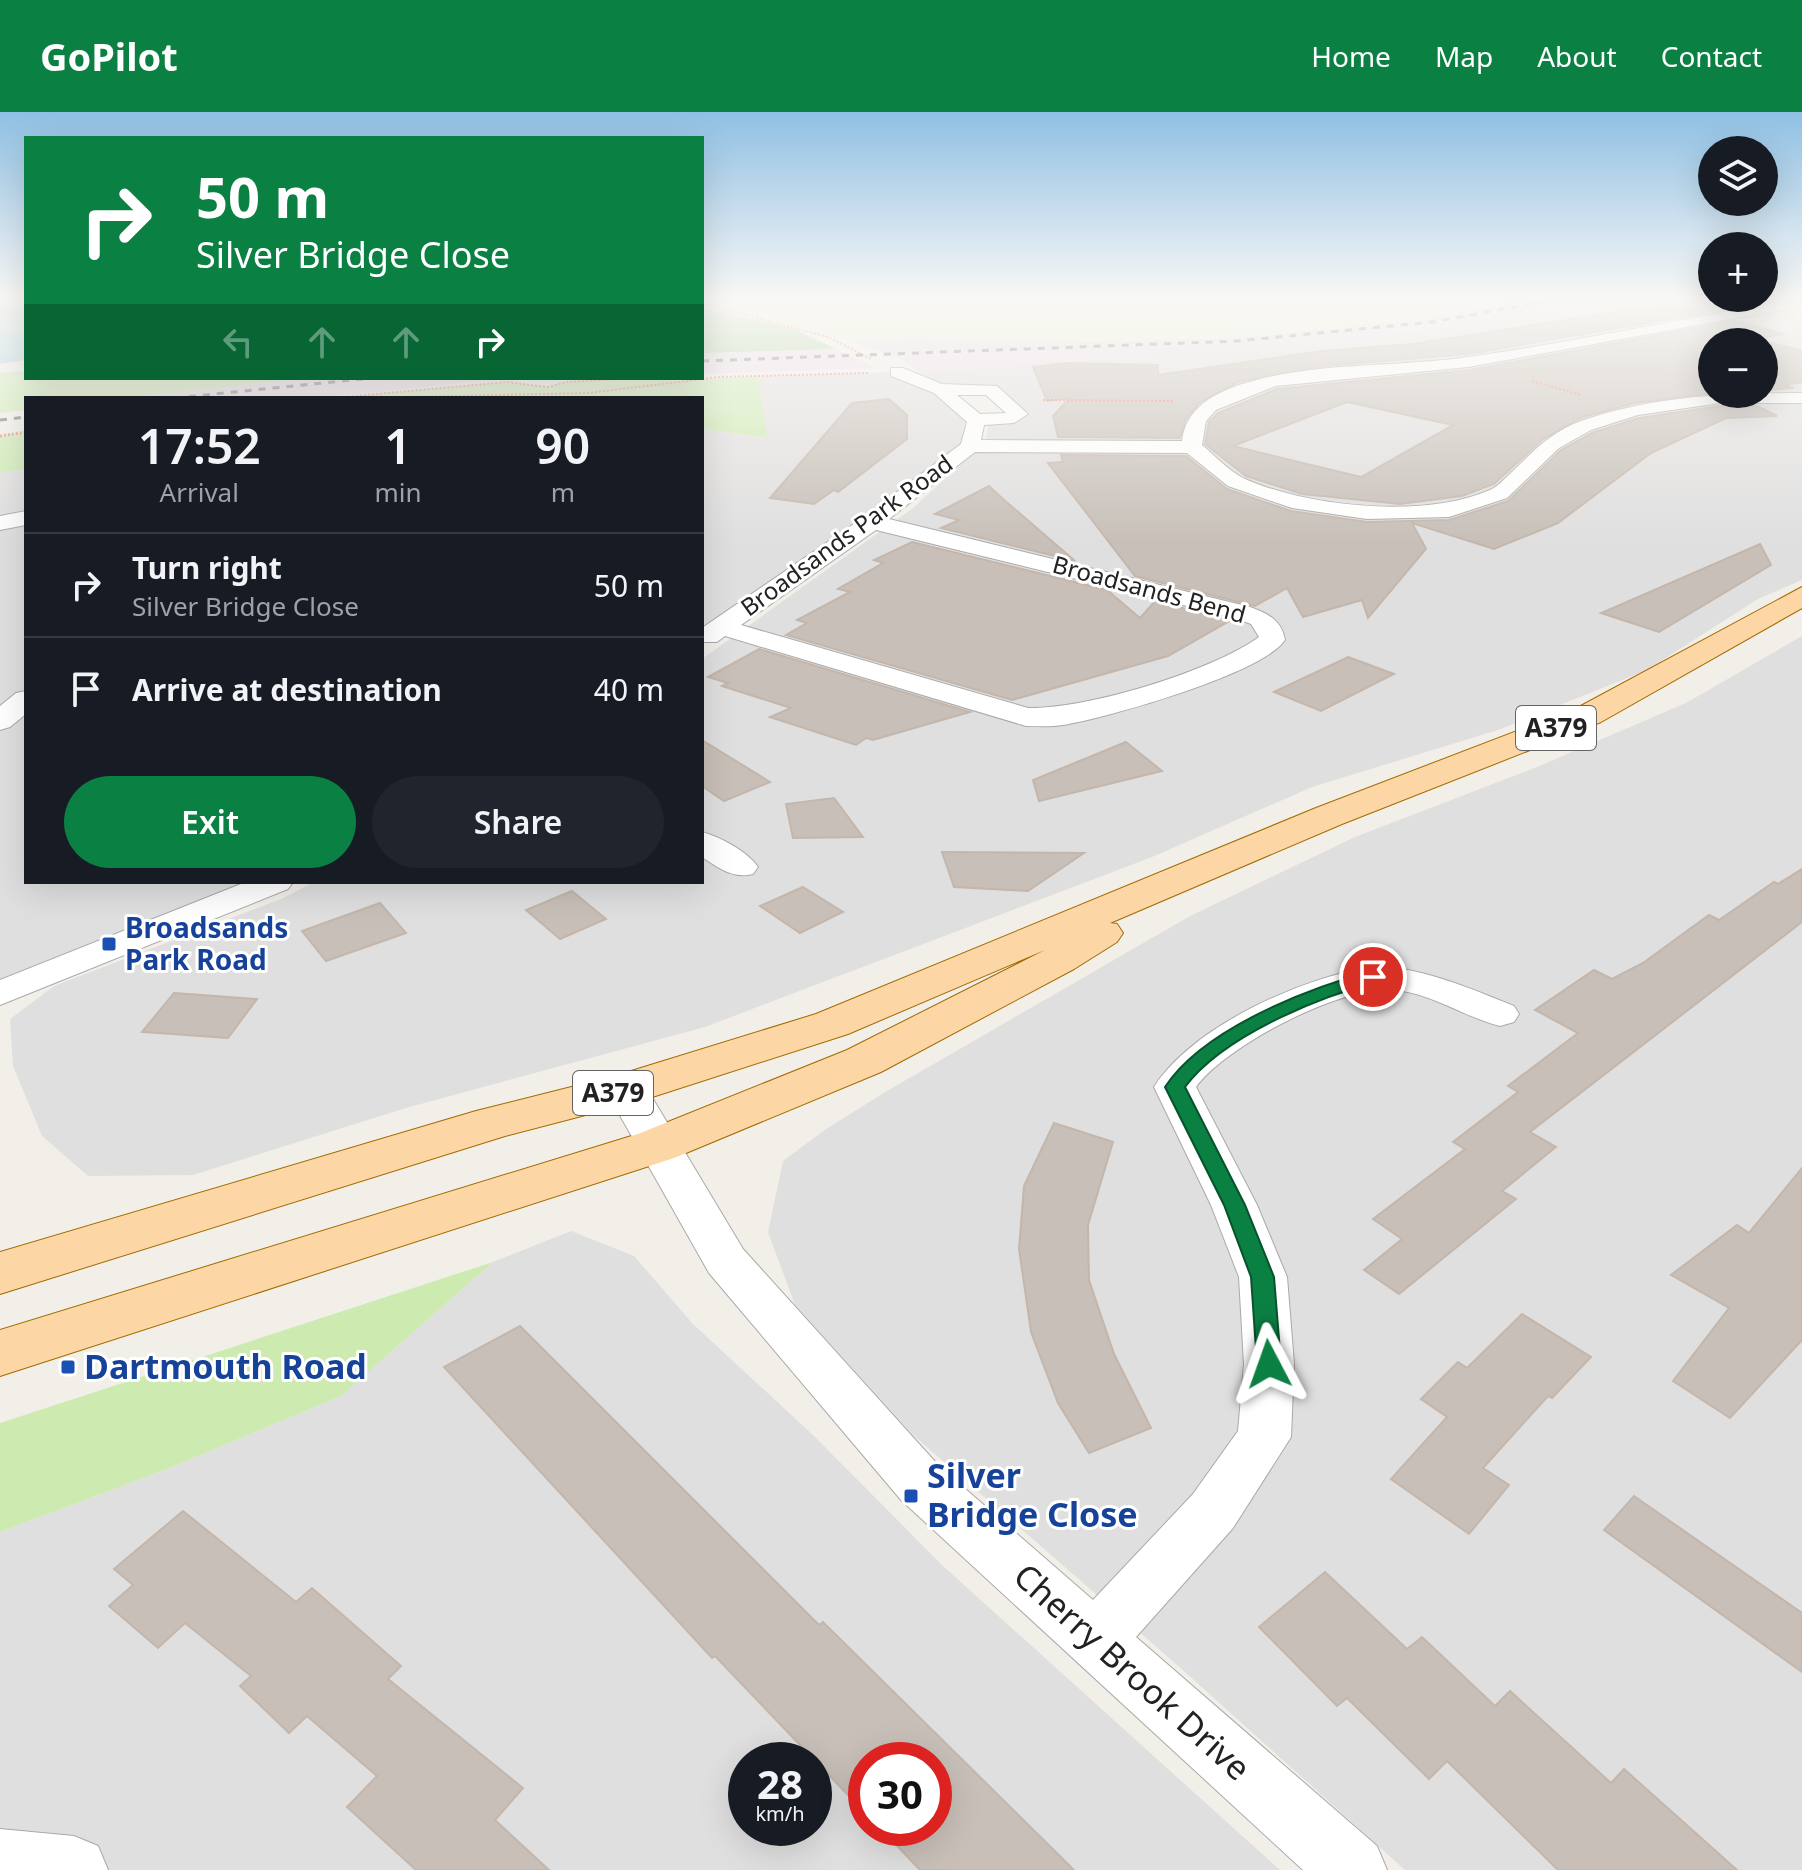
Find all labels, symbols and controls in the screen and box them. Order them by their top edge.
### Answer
text: GoPilot [40,30,178,82]
text: Home [1311,37,1391,75]
text: Map [1435,37,1493,75]
text: About [1537,37,1617,75]
text: Contact [1661,37,1762,75]
map controls [1698,136,1778,408]
button: layers [1698,136,1778,216]
text: 50 m [196,158,329,234]
icon: right [64,168,168,272]
text: Silver Bridge Close [196,230,510,279]
button: + [1698,232,1778,312]
icon: left [216,320,260,364]
icon: ahead [300,320,344,364]
icon: ahead [384,320,428,364]
icon: right [468,320,512,364]
button: − [1698,328,1778,408]
text: 17:52 [138,413,261,478]
text: 1 [384,413,412,478]
text: 90 [535,413,590,478]
street label: Broadsands Park Road [733,447,959,623]
text: Arrival [160,474,239,510]
text: min [375,474,422,510]
text: m [551,474,575,510]
text: Turn right [132,547,282,588]
street label: Broadsands Bend [1049,547,1250,630]
icon: right [64,563,108,607]
text: 50 m [594,565,664,606]
text: Silver Bridge Close [132,588,359,624]
icon: arrive [64,667,108,711]
text: Arrive at destination [132,669,442,710]
text: 40 m [594,669,664,710]
road number: A379 [1516,706,1596,750]
button: Exit [64,776,356,868]
button: Share [372,776,664,868]
place label: Broadsands Park Road [125,908,288,978]
marker: Broadsands Park Road [100,935,118,953]
pin [1339,943,1407,1011]
icon: arrive [1351,955,1395,999]
road number: A379 [573,1071,653,1115]
position arrow [1227,1322,1311,1406]
place label: Dartmouth Road [84,1343,367,1389]
marker: Dartmouth Road [59,1358,77,1376]
place label: Silver Bridge Close [927,1452,1138,1537]
marker: Silver Bridge Close [902,1487,920,1505]
street label: Cherry Brook Drive [1004,1553,1261,1790]
speed limit sign: 30 [848,1742,952,1846]
text: 28 [757,1756,803,1811]
text: km/h [755,1800,805,1827]

